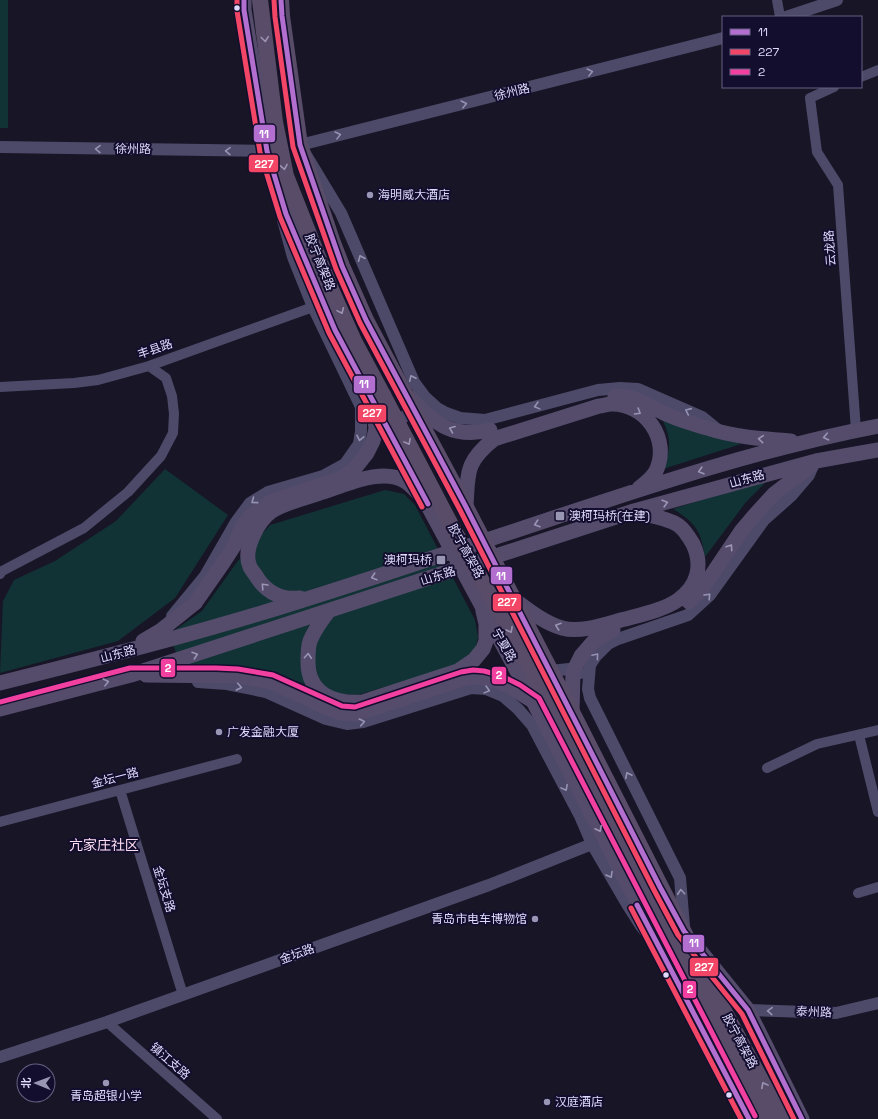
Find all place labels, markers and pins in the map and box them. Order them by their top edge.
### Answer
unlabelled marker [232,3,242,13]
place label: 海明威大酒店 [378,187,450,203]
marker: 海明威大酒店 [365,190,375,200]
place label: 澳柯玛桥(在建) [569,508,650,524]
marker: 澳柯玛桥(在建) [554,510,566,522]
place label: 澳柯玛桥 [384,552,432,568]
marker: 澳柯玛桥 [435,554,447,566]
place label: 广发金融大厦 [227,724,299,740]
marker: 广发金融大厦 [214,727,224,737]
place label: 青岛市电车博物馆 [431,911,527,927]
marker: 青岛市电车博物馆 [530,914,540,924]
unlabelled marker [661,970,671,980]
marker: 青岛超银小学 [101,1078,111,1088]
place label: 青岛超银小学 [70,1088,142,1104]
unlabelled marker [724,1090,734,1100]
place label: 汉庭酒店 [555,1094,603,1110]
marker: 汉庭酒店 [542,1097,552,1107]

